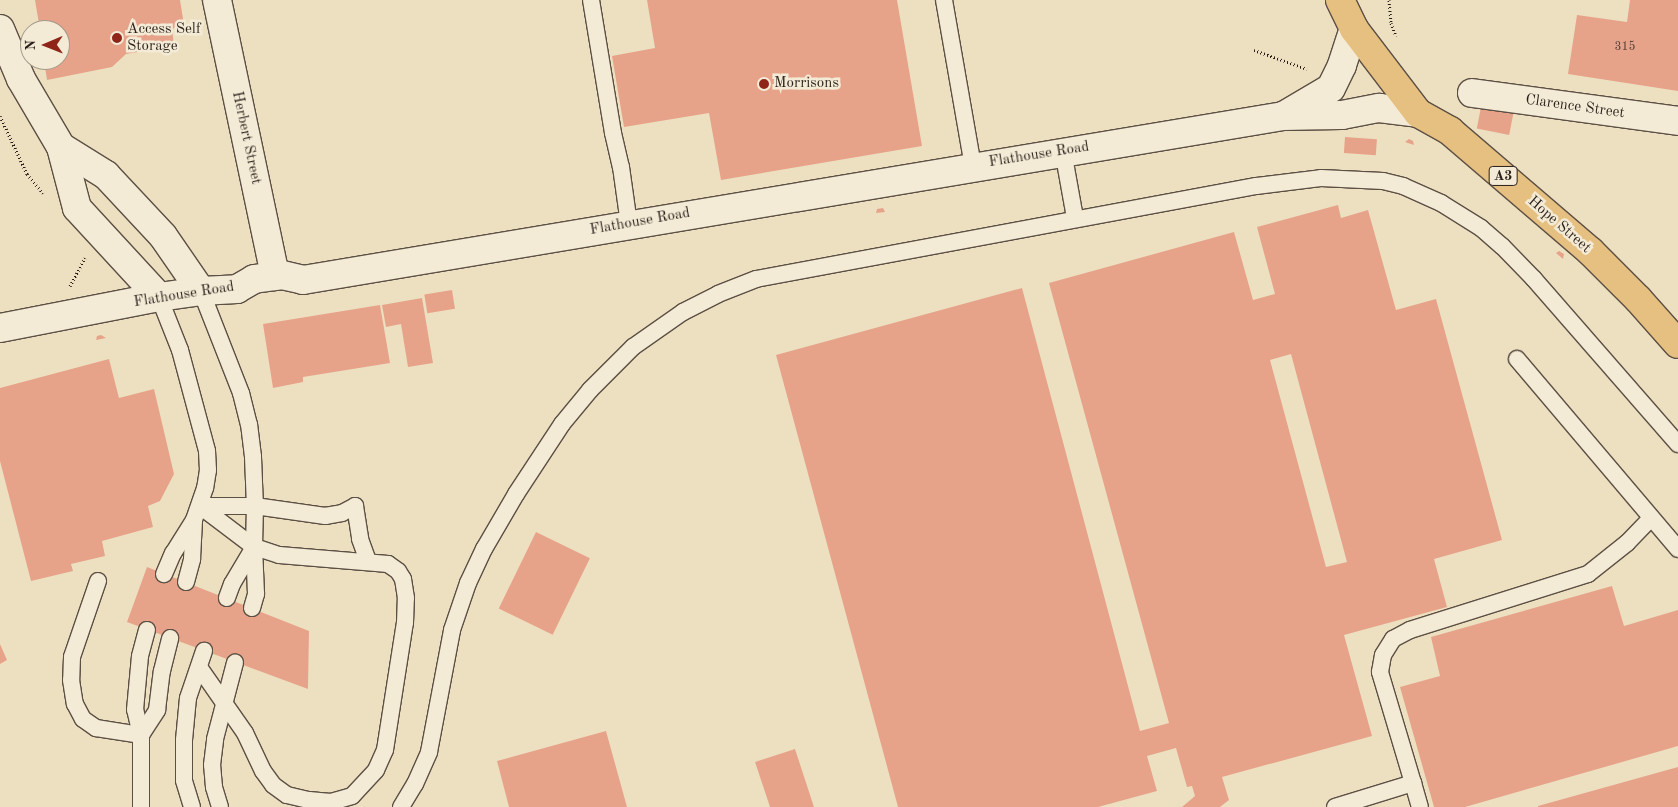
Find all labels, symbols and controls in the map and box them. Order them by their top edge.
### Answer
north arrow [20,20,70,70]
place label: Access Self Storage [127,20,201,55]
marker: Access Self Storage [111,32,123,44]
text: N [24,40,38,51]
house number: 315 [1615,41,1635,55]
place label: Morrisons [774,75,839,93]
marker: Morrisons [758,78,770,90]
street label: Herbert Street [227,90,265,186]
street label: Clarence Street [1524,91,1626,123]
street label: Flathouse Road [987,138,1091,172]
road number: A3 [1488,165,1518,188]
street label: Hope Street [1524,193,1594,257]
street label: Flathouse Road [588,204,692,240]
street label: Flathouse Road [132,278,236,312]

